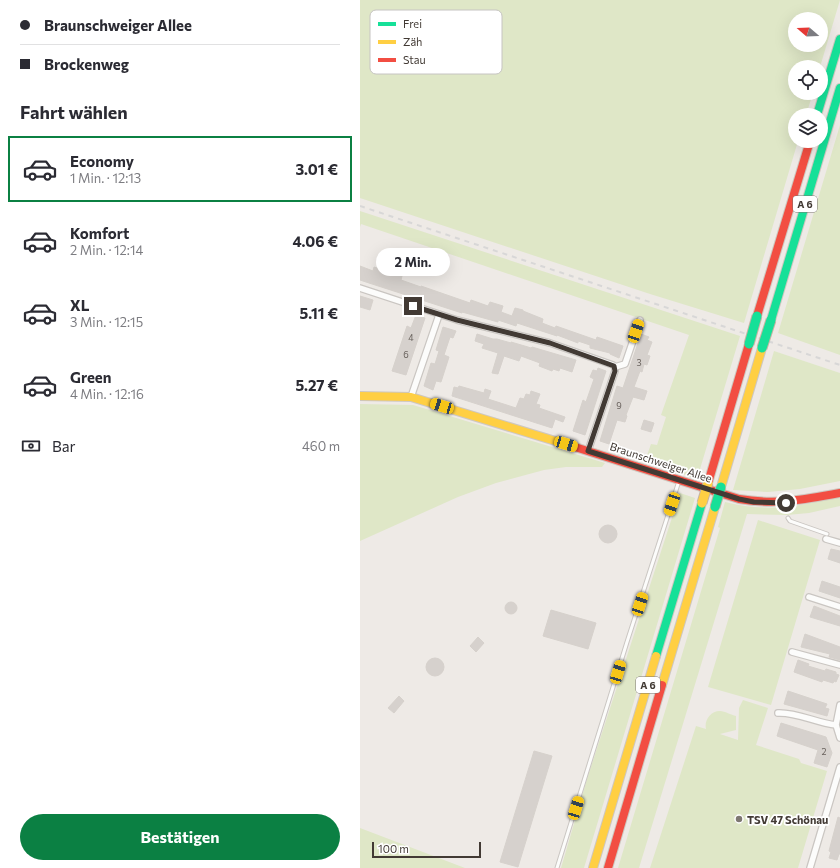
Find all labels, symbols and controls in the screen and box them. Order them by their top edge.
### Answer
legend [370,10,502,74]
north arrow [788,12,828,52]
map controls [788,12,828,148]
text: Braunschweiger Allee [44,16,192,34]
text: Frei [403,17,422,30]
text: Zäh [403,35,422,48]
text: Stau [403,53,426,66]
text: Brockenweg [44,55,129,73]
button: locate [788,60,828,100]
text: Fahrt wählen [20,101,128,123]
button: layers [788,108,828,148]
icon: car [22,151,58,187]
text: Economy [70,152,134,170]
text: 3.01 € [296,160,338,178]
text: 1 Min. · 12:13 [70,170,141,186]
road number: A 6 [793,196,817,212]
icon: car [22,223,58,259]
text: Komfort [70,224,129,242]
text: 4.06 € [292,232,338,250]
text: 2 Min. · 12:14 [70,242,143,258]
callout: 2 Min. [376,248,450,276]
text: 2 Min. [395,254,432,270]
icon: car [22,295,58,331]
text: XL [70,296,89,314]
route end [404,297,422,315]
text: 5.11 € [300,304,338,322]
text: 3 Min. · 12:15 [70,314,143,330]
car [626,318,646,344]
house number: 4 [408,332,414,343]
house number: 6 [403,349,409,360]
house number: 3 [636,357,642,368]
icon: car [22,367,58,403]
text: Green [70,368,111,386]
text: 5.27 € [295,376,338,394]
text: 4 Min. · 12:16 [70,386,144,402]
car [429,397,455,415]
house number: 9 [616,400,622,411]
icon: cash [20,435,42,457]
car [553,435,579,453]
text: Bar [52,437,76,455]
text: 460 m [302,438,340,454]
street label: Braunschweiger Allee [608,439,714,485]
car [663,491,681,517]
route start [777,494,795,512]
car [631,591,649,617]
car [609,659,627,685]
road number: A 6 [636,677,660,693]
house number: 2 [822,746,827,757]
car [567,795,585,821]
place label: TSV 47 Schönau [747,813,828,826]
button: Bestätigen [20,814,340,860]
marker: TSV 47 Schönau [734,814,744,824]
scale bar [372,840,481,859]
text: 100 m [378,842,409,855]

